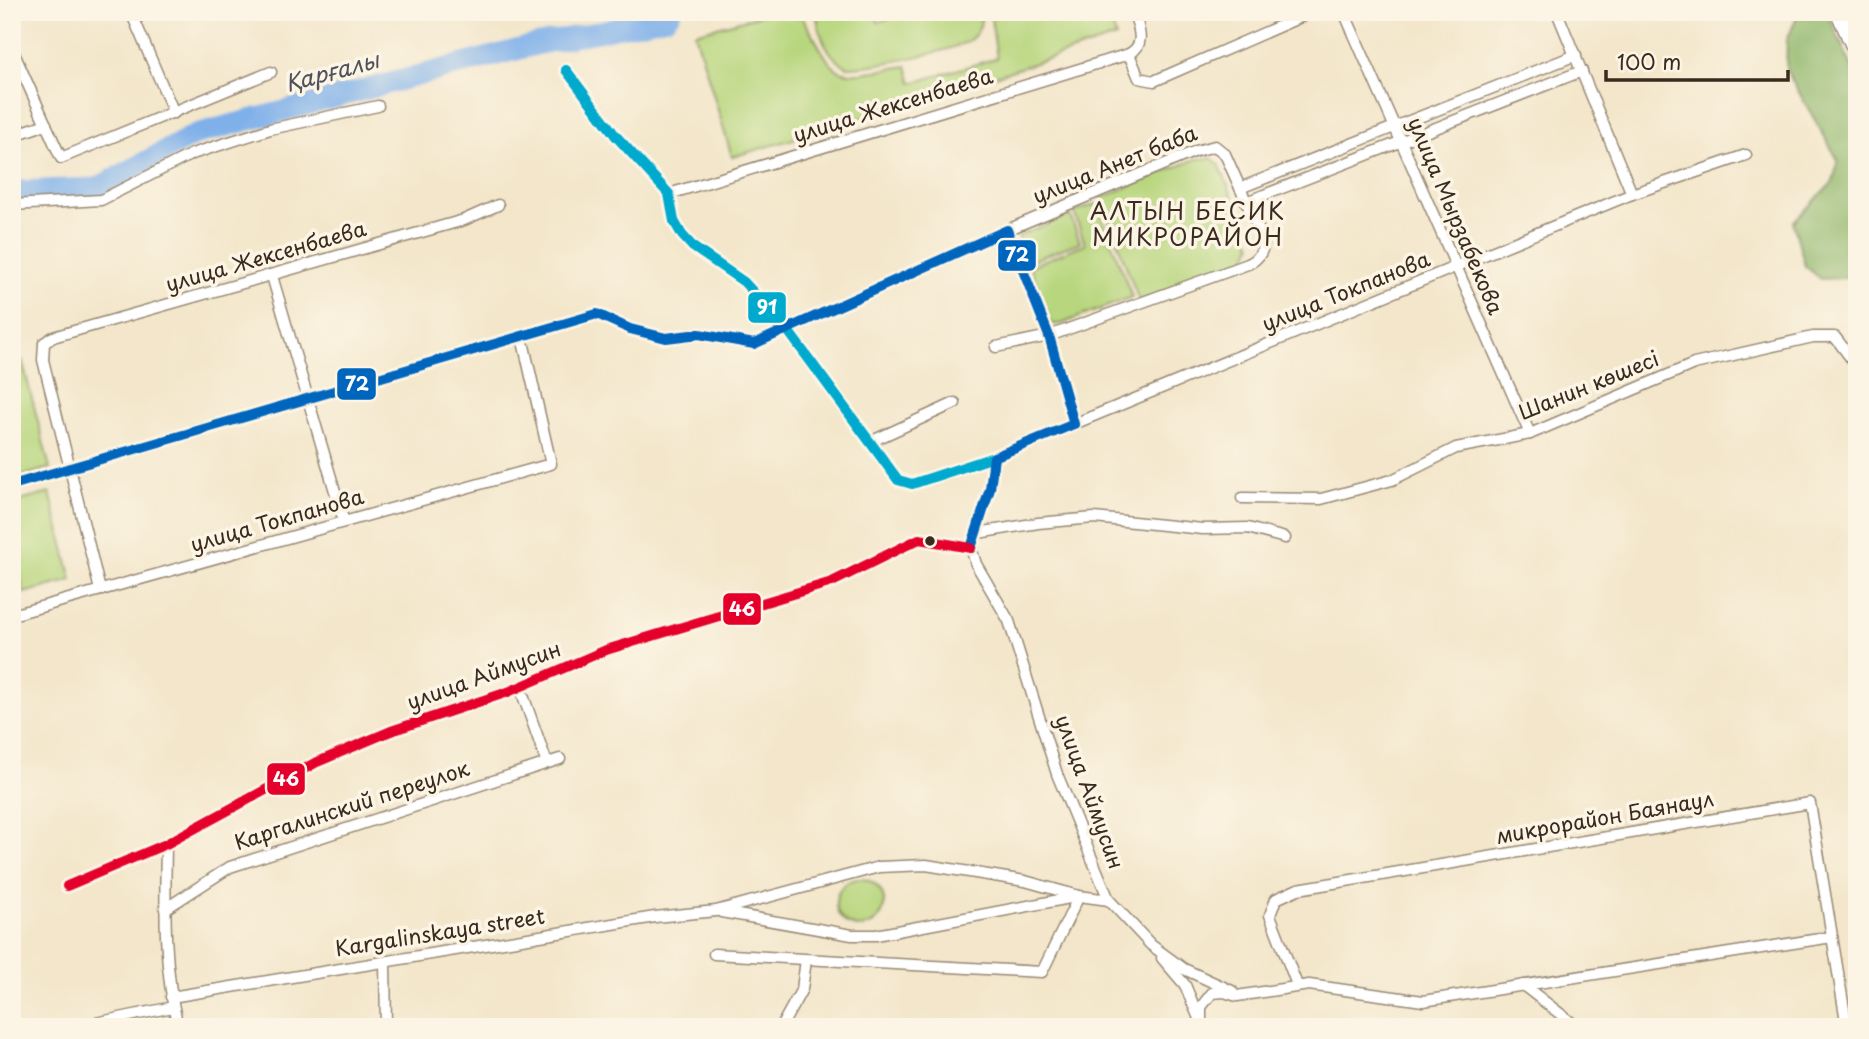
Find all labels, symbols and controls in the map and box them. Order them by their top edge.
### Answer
scale bar [1606,38,1788,82]
water label: Қарғалы [281,41,384,100]
text: 100 m [1617,45,1681,77]
street label: улица Жексенбаева [789,58,996,150]
street label: улица Мырзабекова [1401,111,1513,319]
street label: улица Анет баба [1027,115,1202,211]
district label: АЛТЫН БЕСИК МИКРОРАЙОН [1090,193,1286,254]
street label: улица Жексенбаева [161,211,369,299]
line badge: 72 [997,239,1037,272]
text: 72 [1005,240,1029,268]
street label: улица Токпанова [1256,242,1434,339]
line badge: 91 [747,291,787,324]
text: 91 [757,292,777,320]
street label: Шанин көшесі [1513,341,1663,427]
line badge: 72 [336,367,377,401]
text: 72 [345,369,369,397]
street label: улица Токпанова [186,479,367,559]
unlabelled marker [923,534,937,548]
line badge: 46 [722,592,762,626]
text: 46 [729,594,755,622]
street label: улица Аймусин [402,631,565,717]
street label: улица Аймусин [1048,710,1134,873]
street label: Каргалинский переулок [230,751,474,857]
line badge: 46 [266,762,306,796]
text: 46 [273,764,299,792]
street label: микрорайон Баянаул [1493,781,1716,851]
street label: Kargalinskaya street [333,899,547,963]

